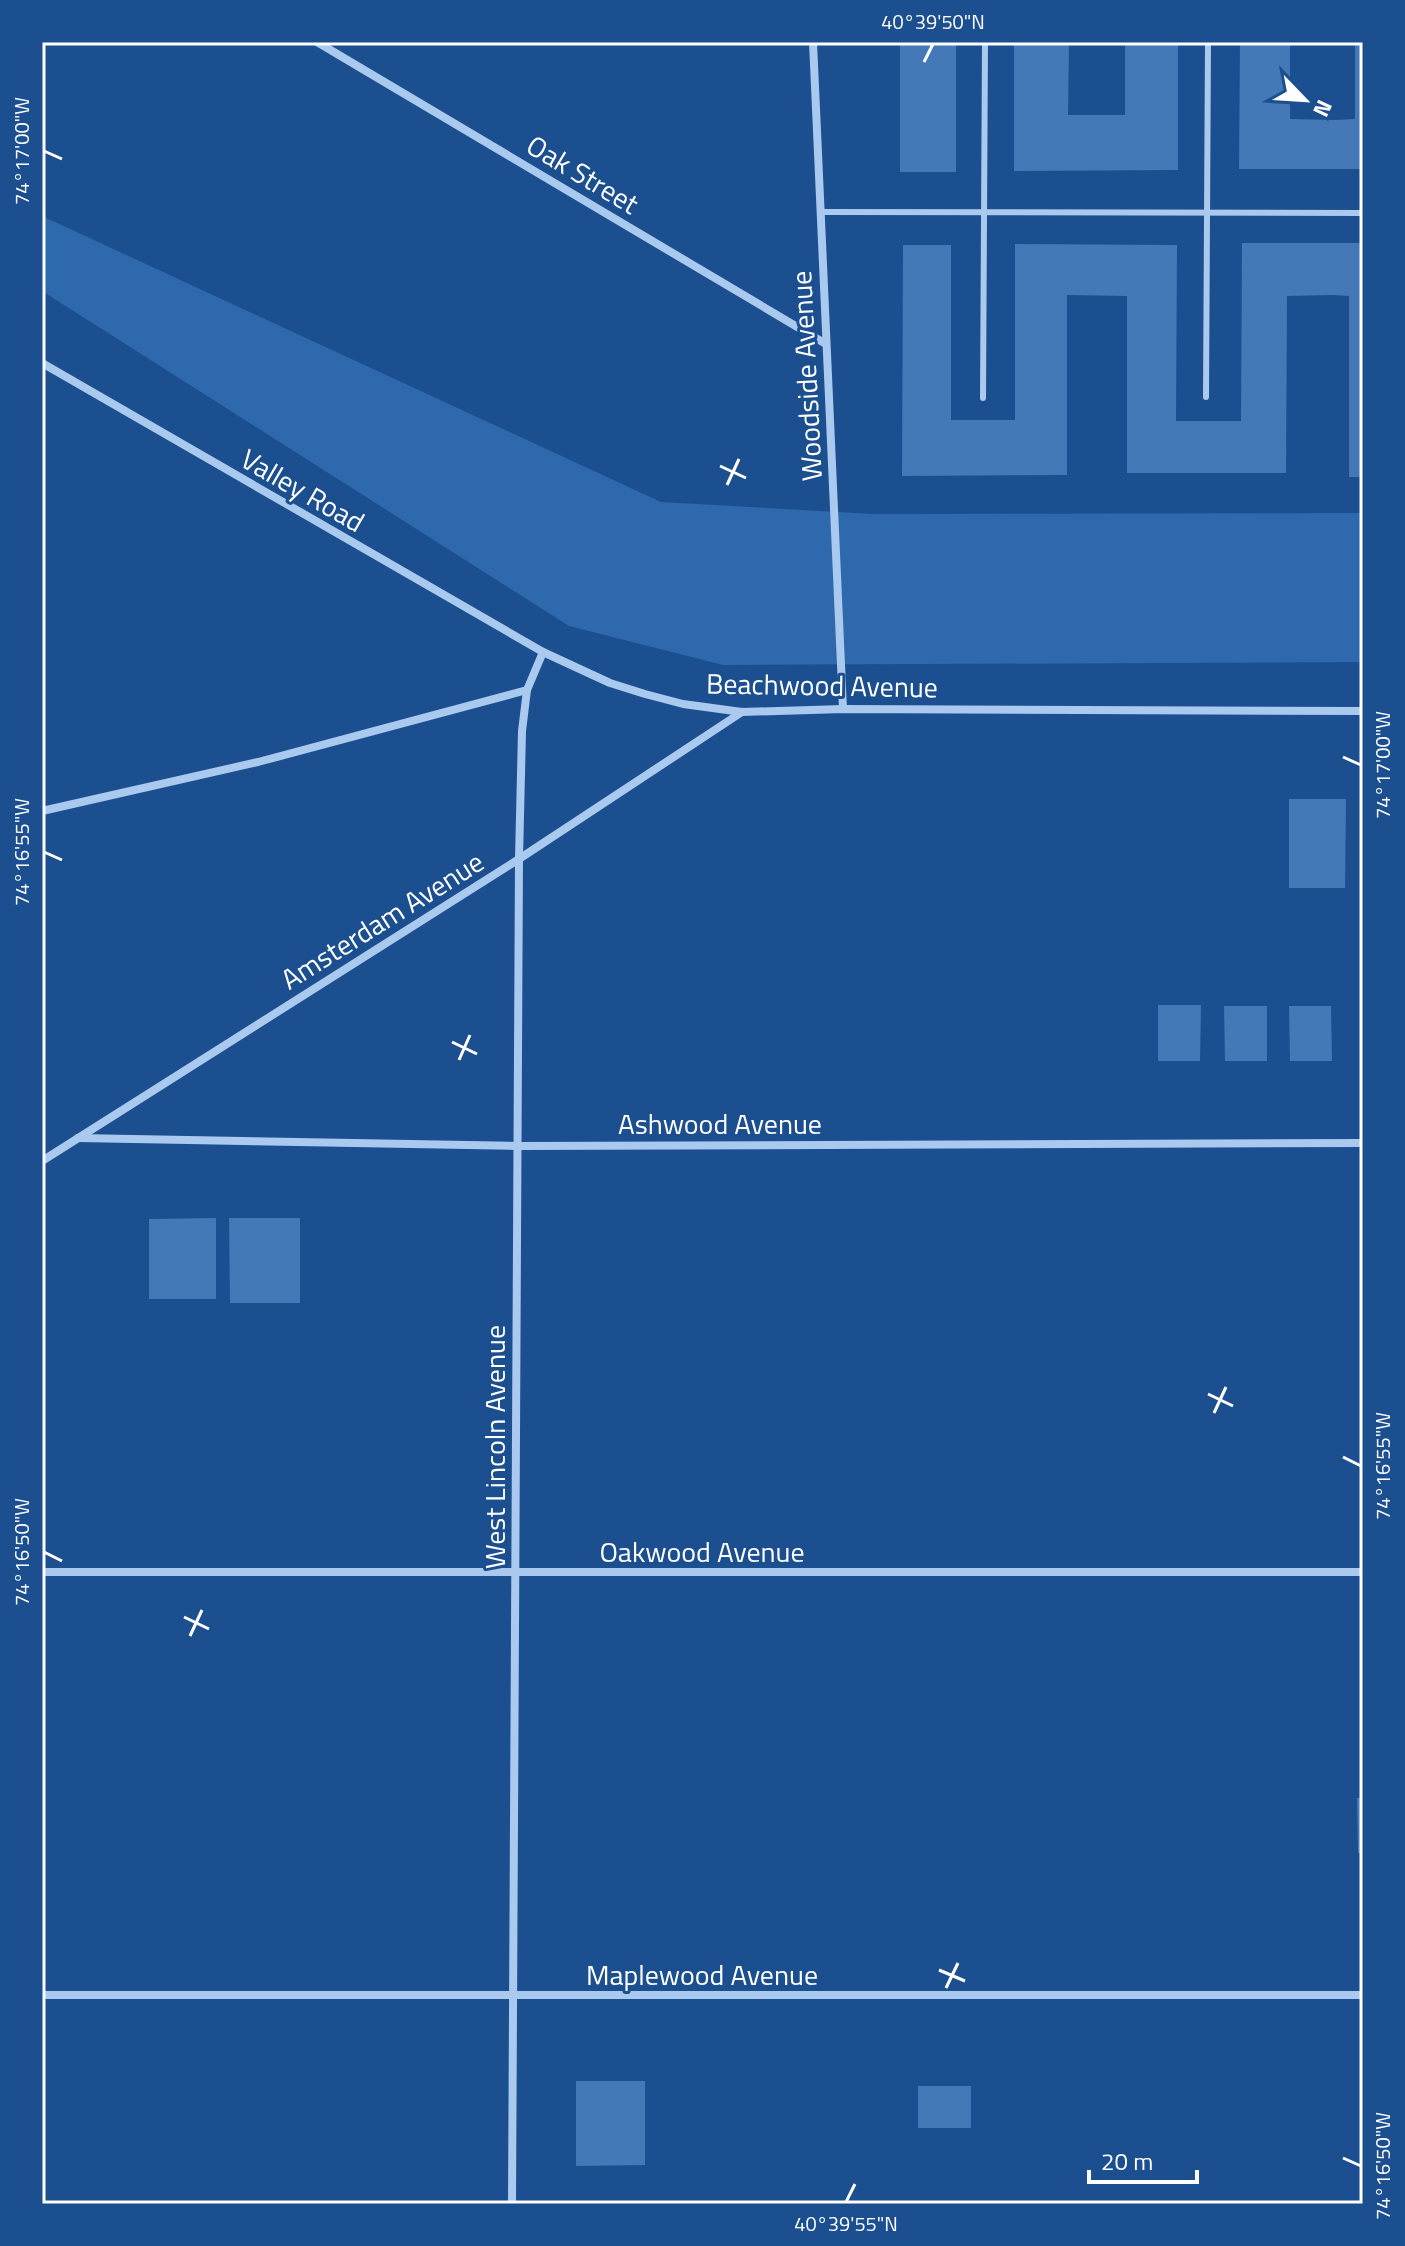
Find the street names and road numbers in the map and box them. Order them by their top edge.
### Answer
street label: Oak Street [519,124,647,225]
street label: Woodside Avenue [779,270,833,482]
street label: Valley Road [233,437,373,543]
street label: Beachwood Avenue [706,661,938,709]
street label: Amsterdam Avenue [272,840,492,1000]
street label: Ashwood Avenue [618,1102,822,1145]
street label: West Lincoln Avenue [473,1325,516,1569]
street label: Oakwood Avenue [599,1530,805,1573]
street label: Maplewood Avenue [586,1953,818,1996]

